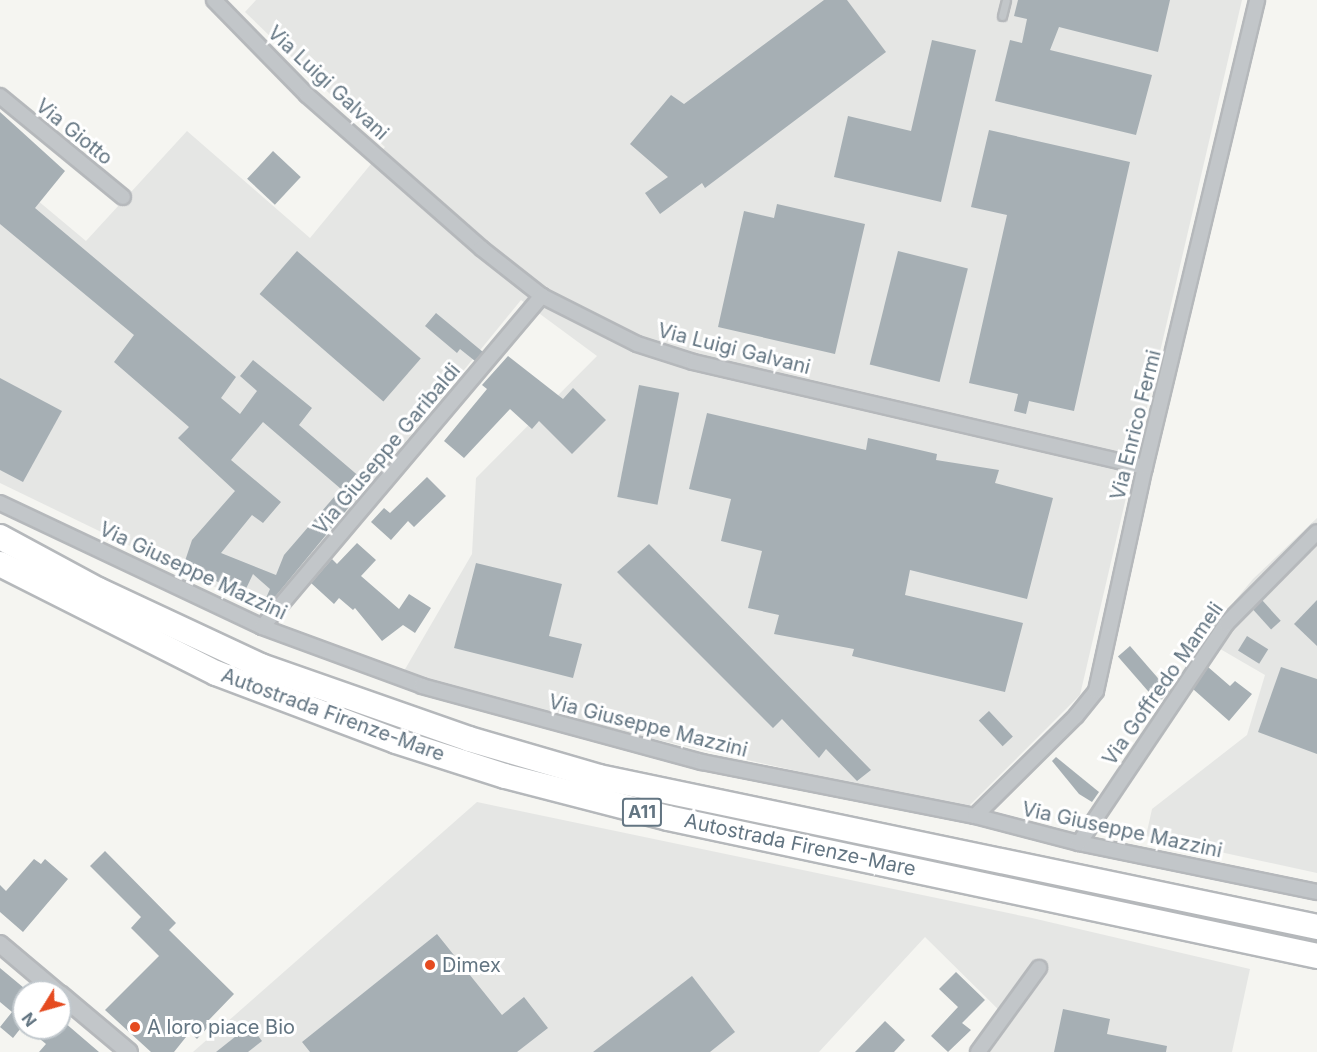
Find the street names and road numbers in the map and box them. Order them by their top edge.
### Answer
street label: Via Luigi Galvani [263,21,393,145]
street label: Via Giotto [31,94,117,170]
street label: Via Luigi Galvani [655,318,813,380]
street label: Via Enrico Fermi [1106,347,1166,503]
street label: Via Giuseppe Garibaldi [309,359,465,539]
street label: Via Giuseppe Mazzini [95,517,291,625]
street label: Via Goffredo Mameli [1098,598,1228,770]
street label: Autostrada Firenze-Mare [218,663,448,767]
street label: Via Giuseppe Mazzini [546,690,750,762]
road number: A11 [621,797,663,827]
street label: Via Giuseppe Mazzini [1020,797,1224,863]
street label: Autostrada Firenze-Mare [682,809,918,881]

